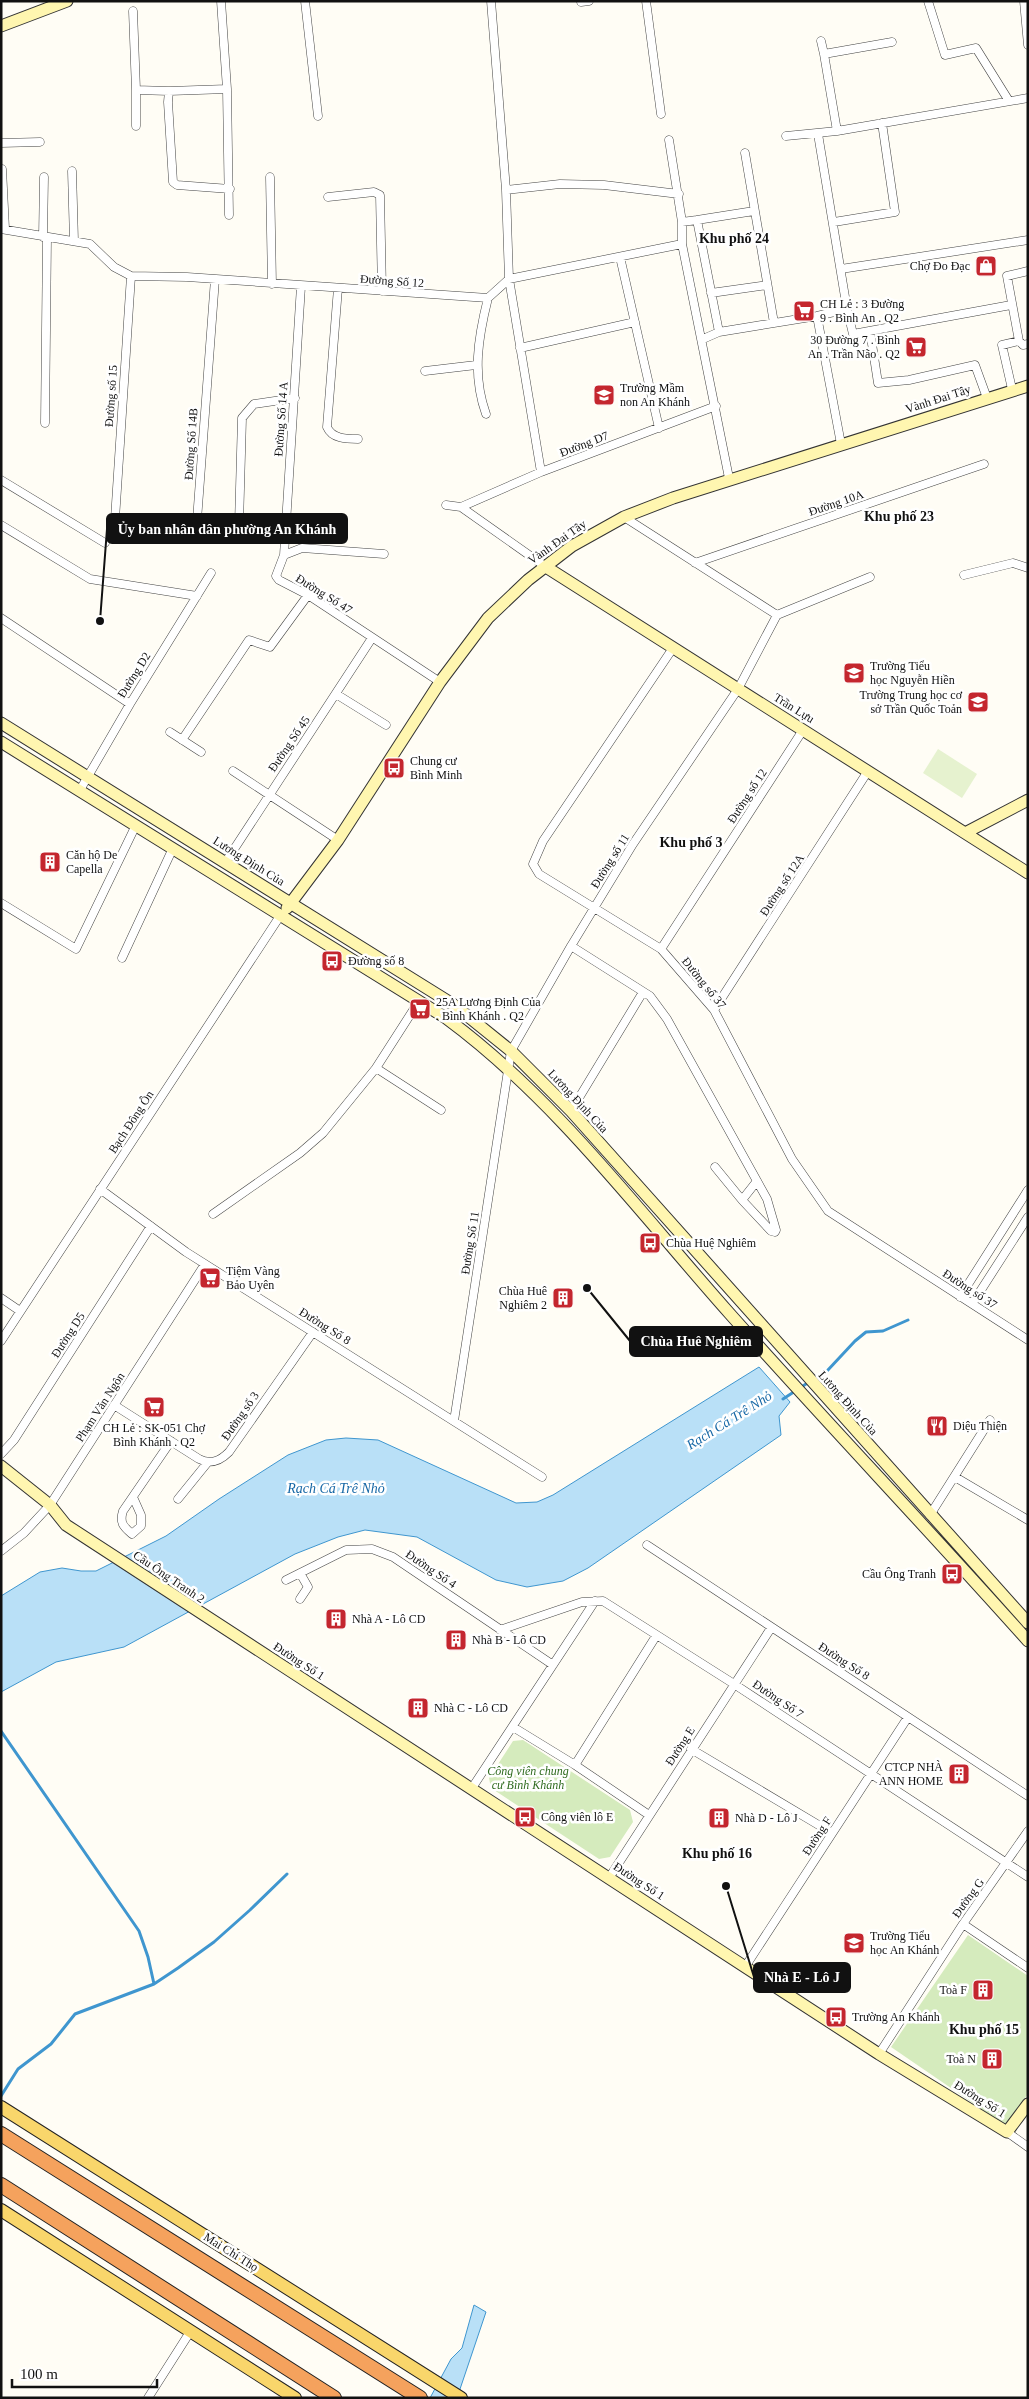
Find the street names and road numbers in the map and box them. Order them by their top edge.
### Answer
street label: Đường Số 12 [359,272,425,290]
street label: Đường số 15 [102,364,120,428]
street label: Đường Số 14 A [271,381,291,457]
street label: Vành Đai Tây [904,382,972,416]
street label: Đường Số 14B [181,407,201,481]
street label: Đường D7 [558,428,610,460]
street label: Đường 10A [807,487,866,519]
street label: Vành Đai Tây [525,517,589,567]
street label: Đường Số 47 [293,571,355,617]
street label: Đường D2 [115,650,153,700]
street label: Trần Lựu [771,690,817,726]
street label: Đường Số 45 [265,713,313,775]
street label: Đường số 12 [724,766,770,826]
street label: Đường số 11 [588,831,632,891]
street label: Lương Định Của [211,833,288,889]
street label: Đường số 12A [757,851,807,919]
street label: Đường số 37 [679,954,729,1012]
street label: Lương Định Của [545,1066,611,1136]
street label: Bạch Đông Ôn [106,1088,156,1156]
street label: Đường Số 11 [458,1210,482,1276]
street label: Đường số 37 [940,1266,1000,1312]
street label: Đường Số 8 [297,1305,353,1347]
street label: Đường D5 [48,1310,88,1360]
street label: Lương Định Của [816,1368,881,1438]
street label: Phạm Văn Ngôn [72,1370,128,1444]
street label: Đường số 3 [218,1389,262,1443]
street label: Đường Số 4 [403,1547,459,1591]
street label: Cầu Ông Tranh 2 [131,1548,207,1606]
street label: Đường Số 1 [271,1639,327,1683]
street label: Đường Số 8 [816,1639,872,1683]
street label: Đường Số 7 [750,1677,806,1721]
street label: Đường E [662,1724,698,1768]
street label: Đường F [799,1814,835,1858]
street label: Đường Số 1 [611,1859,667,1903]
street label: Đường G [949,1875,987,1920]
street label: Đường Số 1 [952,2078,1008,2120]
street label: Mai Chí Thọ [201,2230,261,2274]

